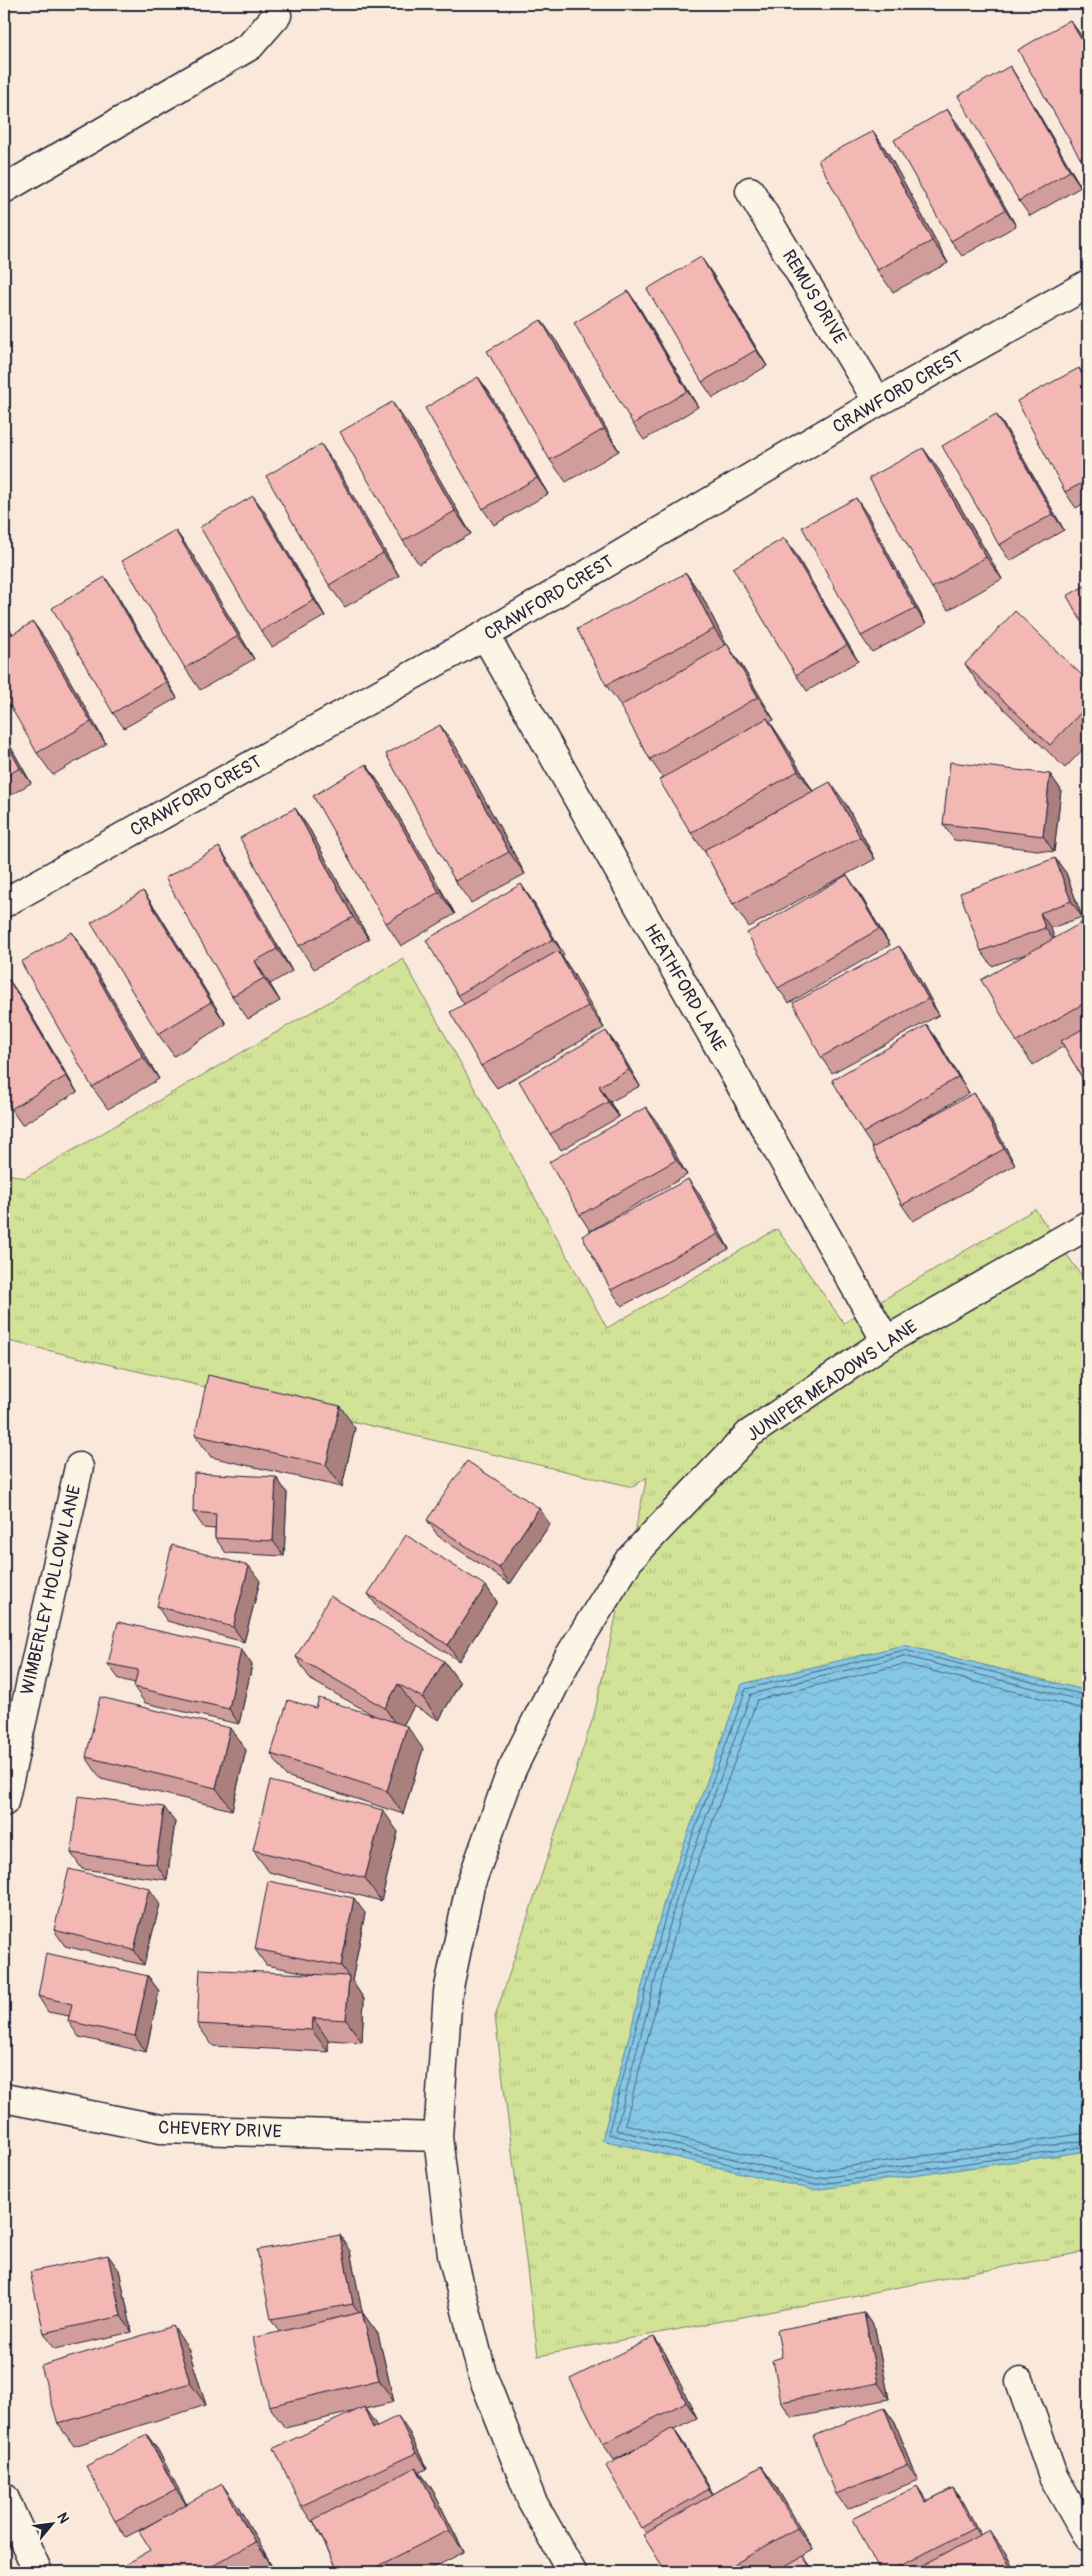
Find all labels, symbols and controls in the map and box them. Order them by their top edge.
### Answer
street label: REMUS DRIVE [777,246,851,348]
street label: CRAWFORD CREST [829,345,967,439]
street label: CRAWFORD CREST [480,550,618,646]
street label: CRAWFORD CREST [126,750,266,842]
street label: HEATHFORD LANE [639,920,731,1056]
street label: JUNIPER MEADOWS LANE [742,1315,922,1447]
street label: WIMBERLEY HOLLOW LANE [16,1483,86,1697]
street label: CHEVERY DRIVE [158,2116,282,2144]
north arrow [28,2498,78,2548]
text: N [53,2510,73,2526]

